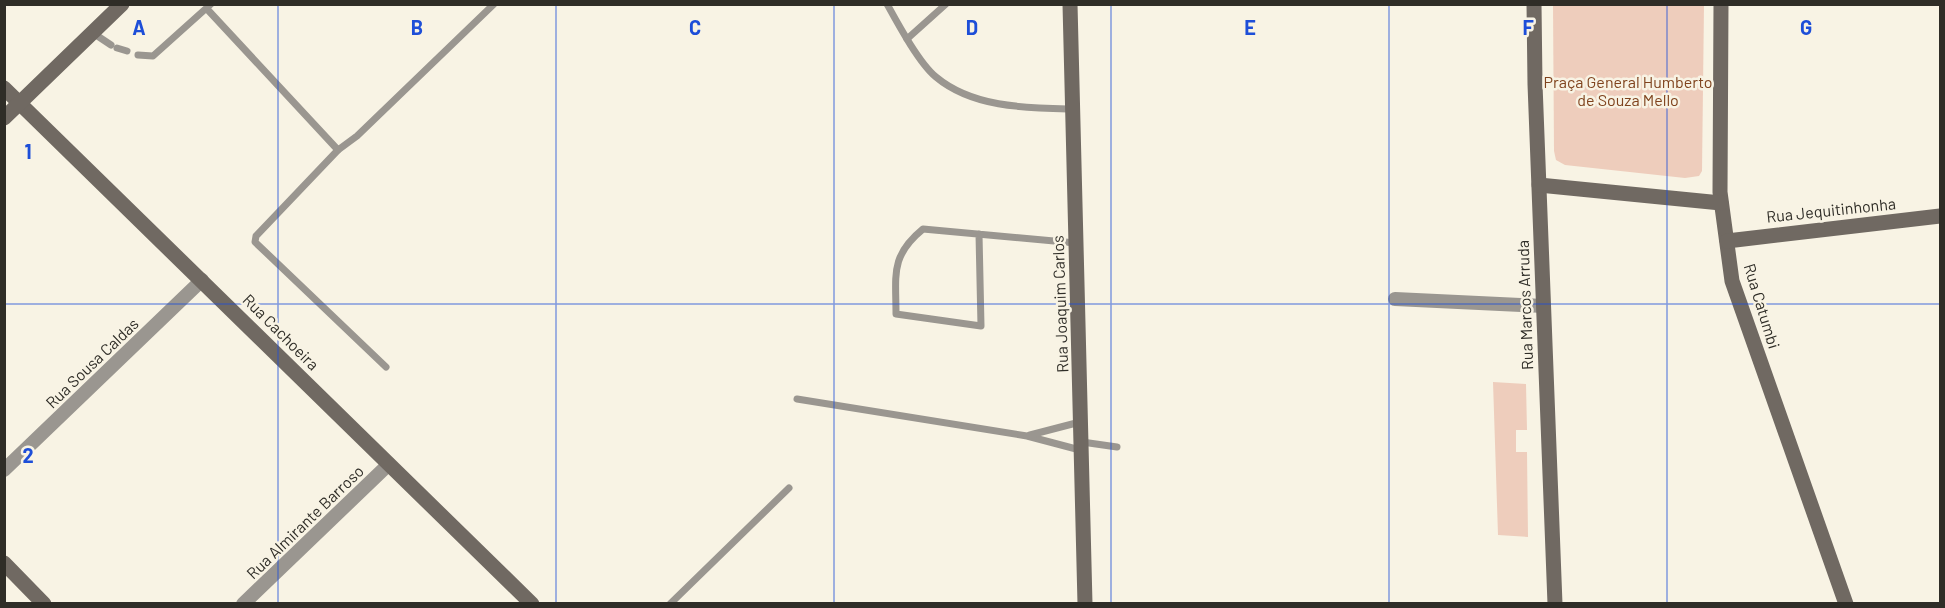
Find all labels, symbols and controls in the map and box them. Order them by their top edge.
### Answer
text: A [132,15,146,39]
text: B [411,15,423,39]
text: C [689,15,701,39]
text: D [966,15,978,39]
text: E [1244,15,1256,39]
text: F [1522,15,1534,39]
text: G [1800,15,1812,39]
park label: Praça General Humberto de Souza Mello [1543,72,1713,109]
text: 1 [24,139,32,163]
street label: Rua Jequitinhonha [1765,193,1897,226]
street label: Rua Joaquim Carlos [1048,235,1071,373]
street label: Rua Marcos Arruda [1513,240,1536,370]
street label: Rua Catumbi [1741,261,1784,351]
street label: Rua Cachoeira [239,290,323,374]
street label: Rua Sousa Caldas [41,314,142,412]
text: 2 [22,443,34,467]
street label: Rua Almirante Barroso [242,461,367,582]

